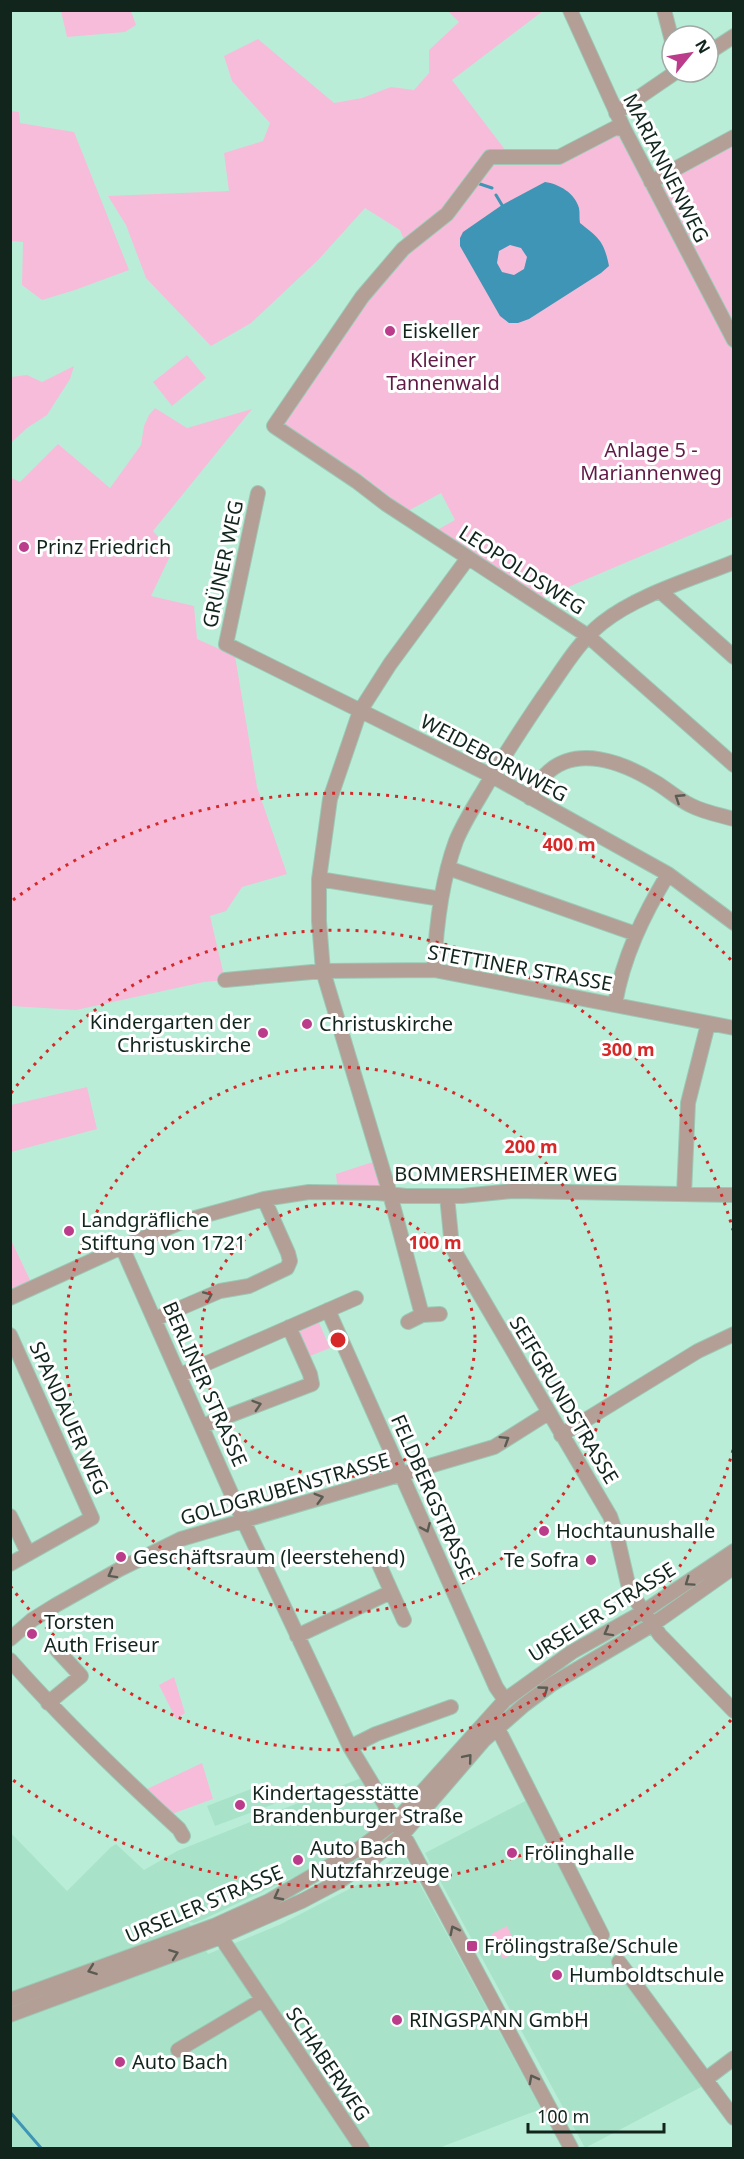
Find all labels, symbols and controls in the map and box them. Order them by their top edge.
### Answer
north arrow [660,24,720,84]
text: N [690,35,716,58]
street label: MARIANNENWEG [617,89,716,247]
place label: Eiskeller [402,317,480,344]
marker: Eiskeller [383,324,397,338]
park label: Kleiner Tannenwald [386,346,500,396]
park label: Anlage 5 - Mariannenweg [580,436,722,486]
street label: GRÜNER WEG [196,498,249,630]
street label: LEOPOLDSWEG [454,519,591,620]
place label: Prinz Friedrich [36,533,171,560]
marker: Prinz Friedrich [17,540,31,554]
street label: WEIDEBORNWEG [416,707,572,808]
one-way arrow [675,795,686,806]
text: 400 m [542,832,596,856]
street label: STETTINER STRASSE [426,938,615,997]
place label: Kindergarten der Christuskirche [90,1008,251,1058]
place label: Christuskirche [319,1010,453,1037]
marker: Christuskirche [300,1017,314,1031]
marker: Kindergarten der Christuskirche [256,1026,270,1040]
text: 300 m [601,1037,655,1061]
text: 200 m [504,1134,558,1158]
street label: BOMMERSHEIMER WEG [394,1160,618,1187]
place label: Landgräfliche Stiftung von 1721 [81,1206,246,1256]
marker: Landgräfliche Stiftung von 1721 [62,1224,76,1238]
text: 100 m [408,1230,462,1254]
one-way arrow [202,1291,213,1303]
street label: BERLINER STRASSE [157,1297,254,1471]
street label: SEIFGRUNDSTRASSE [504,1311,625,1489]
centre of rings [328,1330,348,1350]
street label: SPANDAUER WEG [24,1337,115,1499]
one-way arrow [251,1400,262,1412]
street label: FELDBERGSTRASSE [385,1410,482,1584]
one-way arrow [499,1435,509,1447]
street label: GOLDGRUBENSTRASSE [177,1446,393,1531]
one-way arrow [313,1493,324,1505]
place label: Hochtaunushalle [556,1517,715,1544]
one-way arrow [419,1522,431,1533]
marker: Hochtaunushalle [537,1524,551,1538]
place label: Geschäftsraum (leerstehend) [133,1543,405,1570]
place label: Te Sofra [504,1546,579,1573]
marker: Geschäftsraum (leerstehend) [114,1550,128,1564]
marker: Te Sofra [584,1553,598,1567]
street label: URSELER STRASSE [523,1555,680,1668]
one-way arrow [107,1567,118,1578]
one-way arrow [684,1575,695,1586]
place label: Torsten Auth Friseur [44,1608,159,1658]
one-way arrow [604,1625,614,1636]
marker: Torsten Auth Friseur [25,1627,39,1641]
one-way arrow [537,1686,548,1697]
one-way arrow [461,1754,472,1765]
place label: Kindertagesstätte Brandenburger Straße [252,1779,463,1829]
marker: Kindertagesstätte Brandenburger Straße [233,1798,247,1812]
place label: Auto Bach Nutzfahrzeuge [310,1834,450,1884]
place label: Frölinghalle [524,1839,635,1866]
marker: Frölinghalle [505,1846,519,1860]
marker: Auto Bach Nutzfahrzeuge [291,1853,305,1867]
street label: URSELER STRASSE [121,1858,287,1949]
one-way arrow [273,1889,284,1900]
one-way arrow [450,1926,461,1936]
place label: Frölingstraße/Schule [484,1932,678,1959]
marker: Frölingstraße/Schule [465,1939,479,1953]
one-way arrow [168,1949,179,1962]
place label: Humboldtschule [569,1961,724,1988]
one-way arrow [87,1963,98,1976]
marker: Humboldtschule [550,1968,564,1982]
street label: SCHABERWEG [280,2001,377,2126]
place label: RINGSPANN GmbH [409,2006,589,2033]
marker: RINGSPANN GmbH [390,2013,404,2027]
place label: Auto Bach [132,2048,228,2075]
marker: Auto Bach [113,2055,127,2069]
one-way arrow [529,2074,540,2085]
scale bar [528,2096,664,2134]
text: 100 m [537,2104,589,2128]

